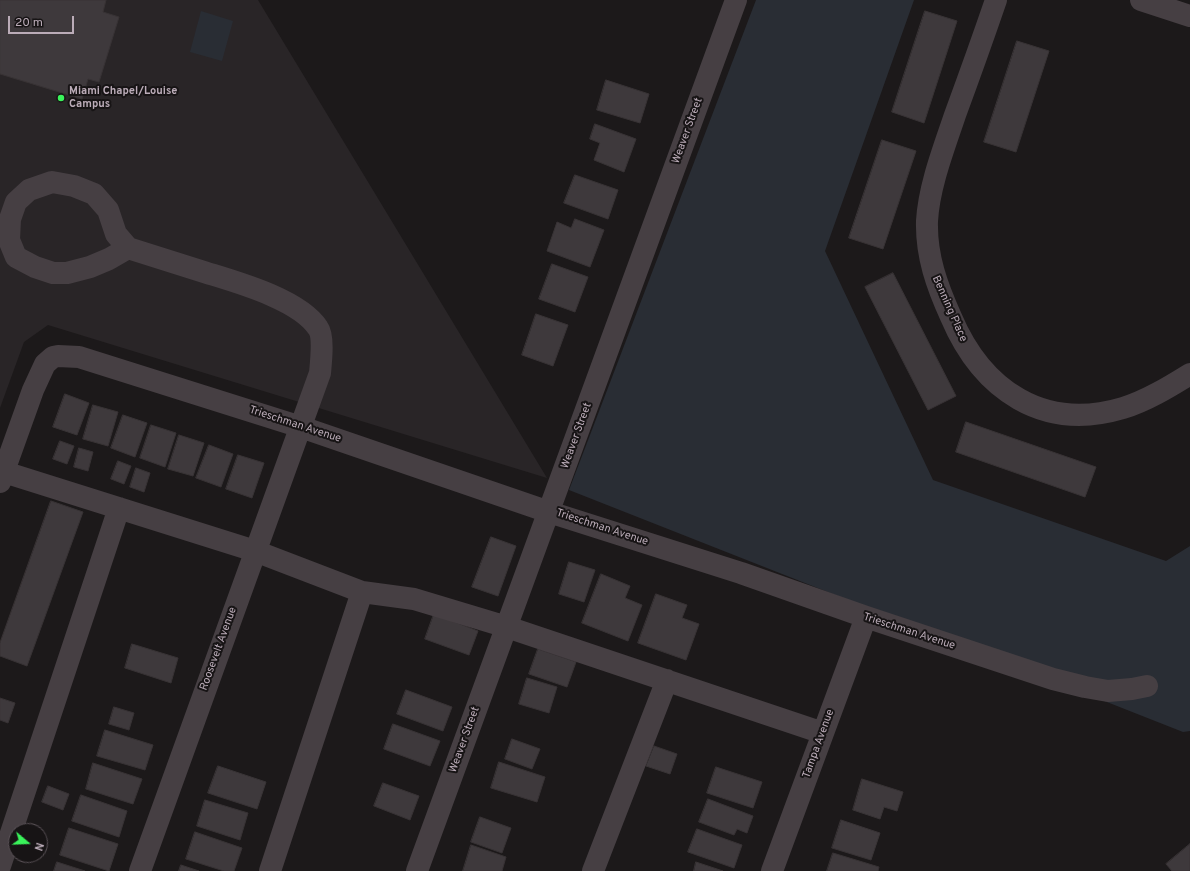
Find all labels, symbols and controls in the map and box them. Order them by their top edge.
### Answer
scale bar [10,8,76,34]
text: 20 m [15,15,43,31]
place label: Miami Chapel/Louise Campus [69,85,177,111]
marker: Miami Chapel/Louise Campus [56,93,66,103]
street label: Weaver Street [670,96,706,166]
street label: Benning Place [929,274,969,344]
street label: Weaver Street [559,401,595,471]
street label: Trieschman Avenue [247,404,343,446]
street label: Trieschman Avenue [554,507,650,549]
street label: Roosevelt Avenue [198,605,240,693]
street label: Trieschman Avenue [861,611,957,653]
street label: Weaver Street [447,705,483,775]
street label: Tampa Avenue [800,708,838,780]
north arrow [8,823,48,863]
text: N [30,841,46,853]

